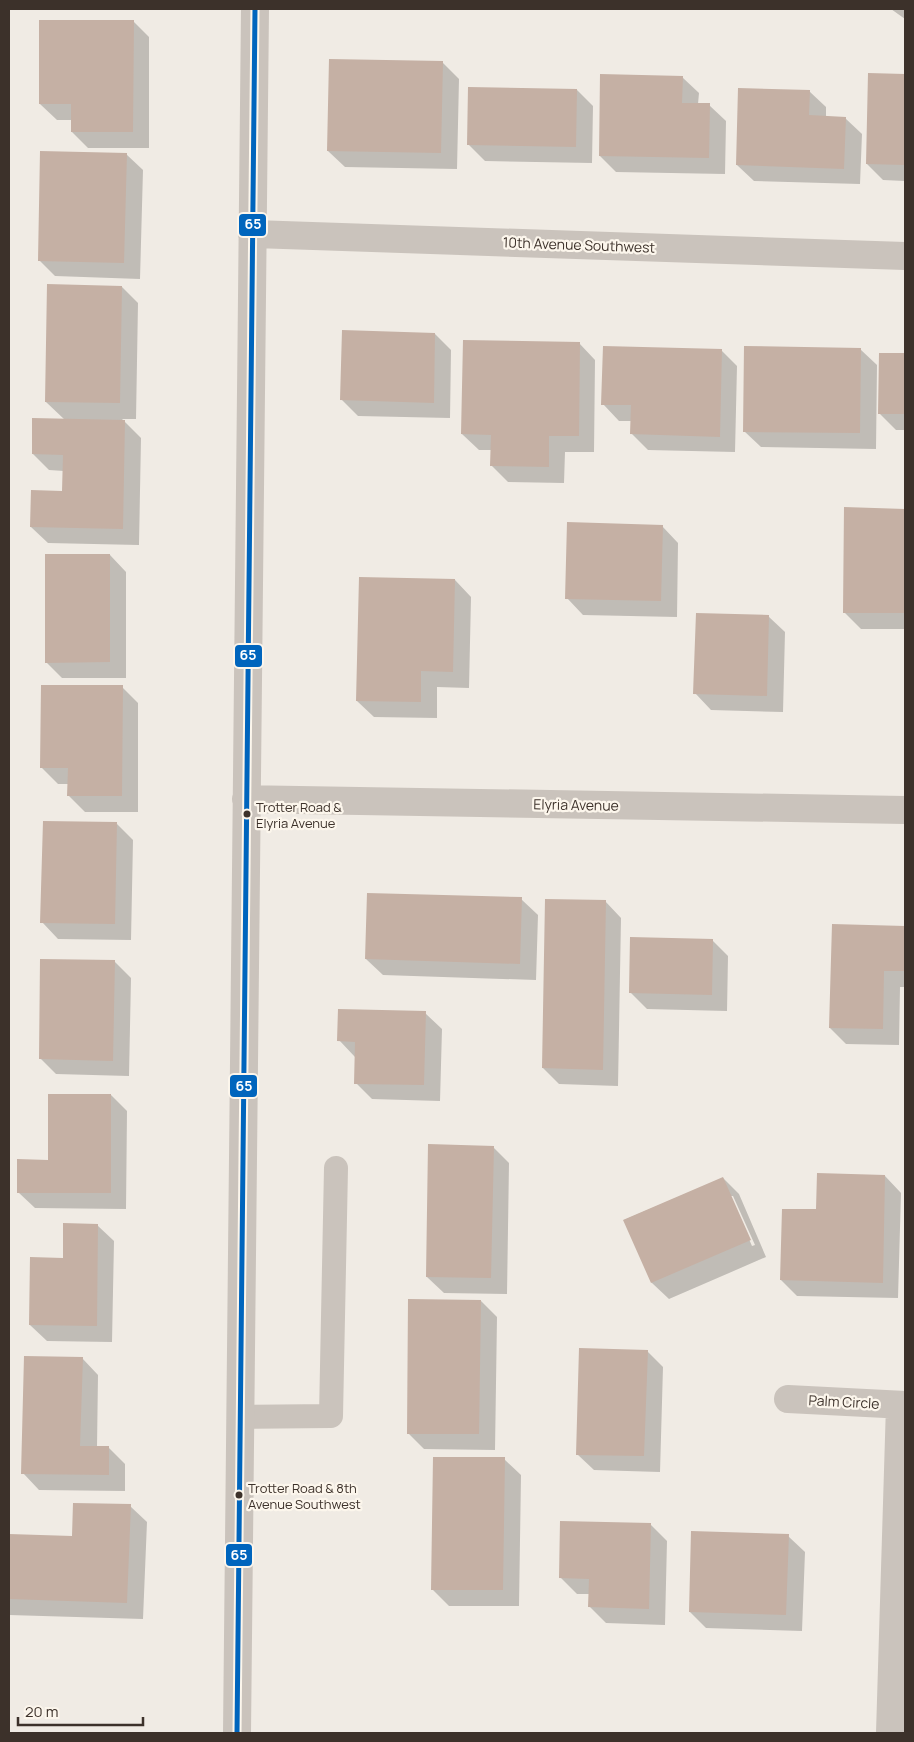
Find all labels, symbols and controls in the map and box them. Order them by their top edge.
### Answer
line badge: 65 [238,213,267,237]
text: 65 [245,214,261,233]
street label: 10th Avenue Southwest [503,232,656,257]
line badge: 65 [234,644,263,668]
text: 65 [240,645,256,664]
street label: Elyria Avenue [533,794,619,815]
place label: Trotter Road & Elyria Avenue [256,798,342,832]
marker: Trotter Road & Elyria Avenue [242,809,252,819]
line badge: 65 [229,1074,258,1098]
text: 65 [236,1076,252,1095]
street label: Palm Circle [808,1390,880,1413]
place label: Trotter Road & 8th Avenue Southwest [248,1479,361,1513]
marker: Trotter Road & 8th Avenue Southwest [234,1490,244,1500]
line badge: 65 [225,1543,253,1567]
text: 65 [231,1545,247,1564]
scale bar [18,1694,142,1726]
text: 20 m [25,1701,58,1722]

